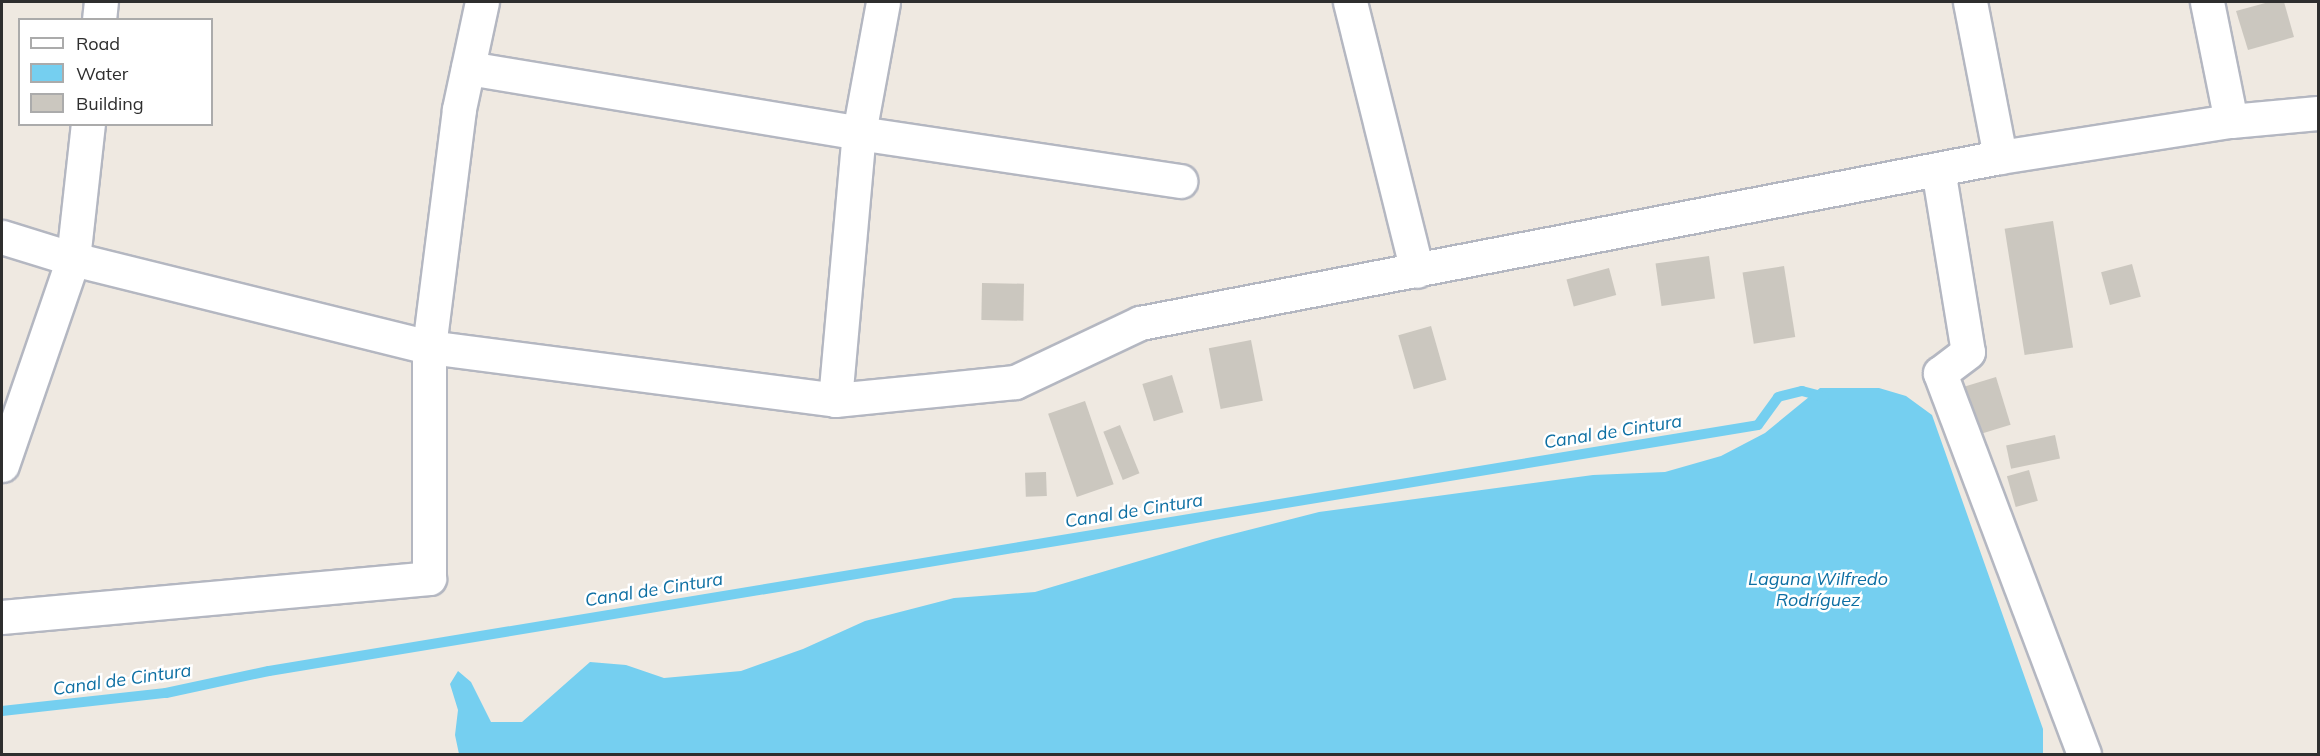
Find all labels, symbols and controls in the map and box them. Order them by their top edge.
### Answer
legend [18,18,213,126]
text: Road [76,32,120,55]
text: Water [76,62,128,85]
text: Building [76,92,144,115]
water label: Canal de Cintura [1542,410,1684,454]
water label: Canal de Cintura [1063,489,1205,533]
water label: Canal de Cintura [583,568,725,612]
water label: Laguna Wilfredo Rodríguez [1748,569,1888,612]
water label: Canal de Cintura [51,660,193,700]

